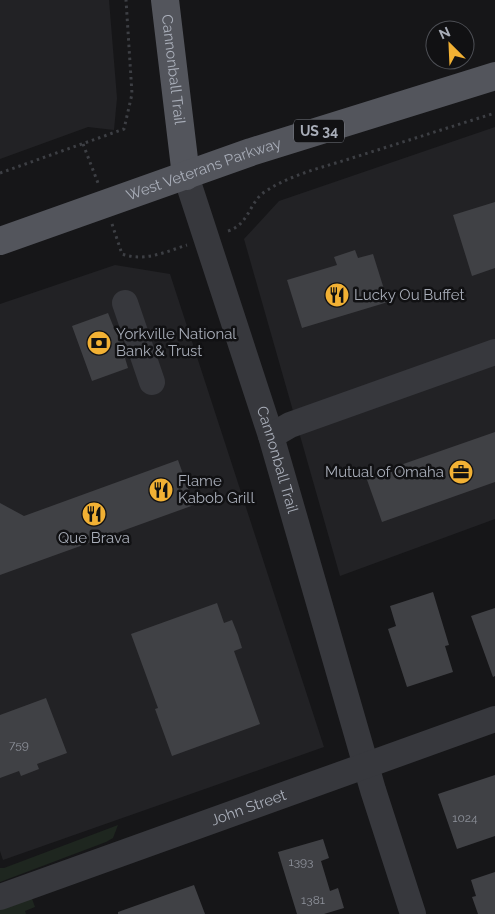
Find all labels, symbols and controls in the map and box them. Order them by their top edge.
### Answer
street label: Cannonball Trail [158,13,189,127]
north arrow [425,20,475,70]
text: N [437,24,453,43]
road number: US 34 [294,120,344,142]
street label: West Veterans Parkway [124,134,283,204]
restaurant icon: Lucky Ou Buffet [324,282,350,308]
place label: Lucky Ou Buffet [354,286,465,304]
place label: Yorkville National Bank & Trust [116,325,237,360]
bank icon: Yorkville National Bank & Trust [86,330,112,356]
street label: Cannonball Trail [253,404,302,516]
office icon: Mutual of Omaha [448,459,474,485]
place label: Mutual of Omaha [325,463,444,481]
place label: Flame Kabob Grill [178,472,255,507]
restaurant icon: Flame Kabob Grill [148,477,174,503]
restaurant icon: Que Brava [81,501,107,527]
place label: Que Brava [58,529,130,547]
house number: 759 [9,738,29,752]
street label: John Street [208,786,289,830]
house number: 1024 [452,811,478,825]
house number: 1393 [289,855,313,869]
house number: 1381 [301,893,325,907]

